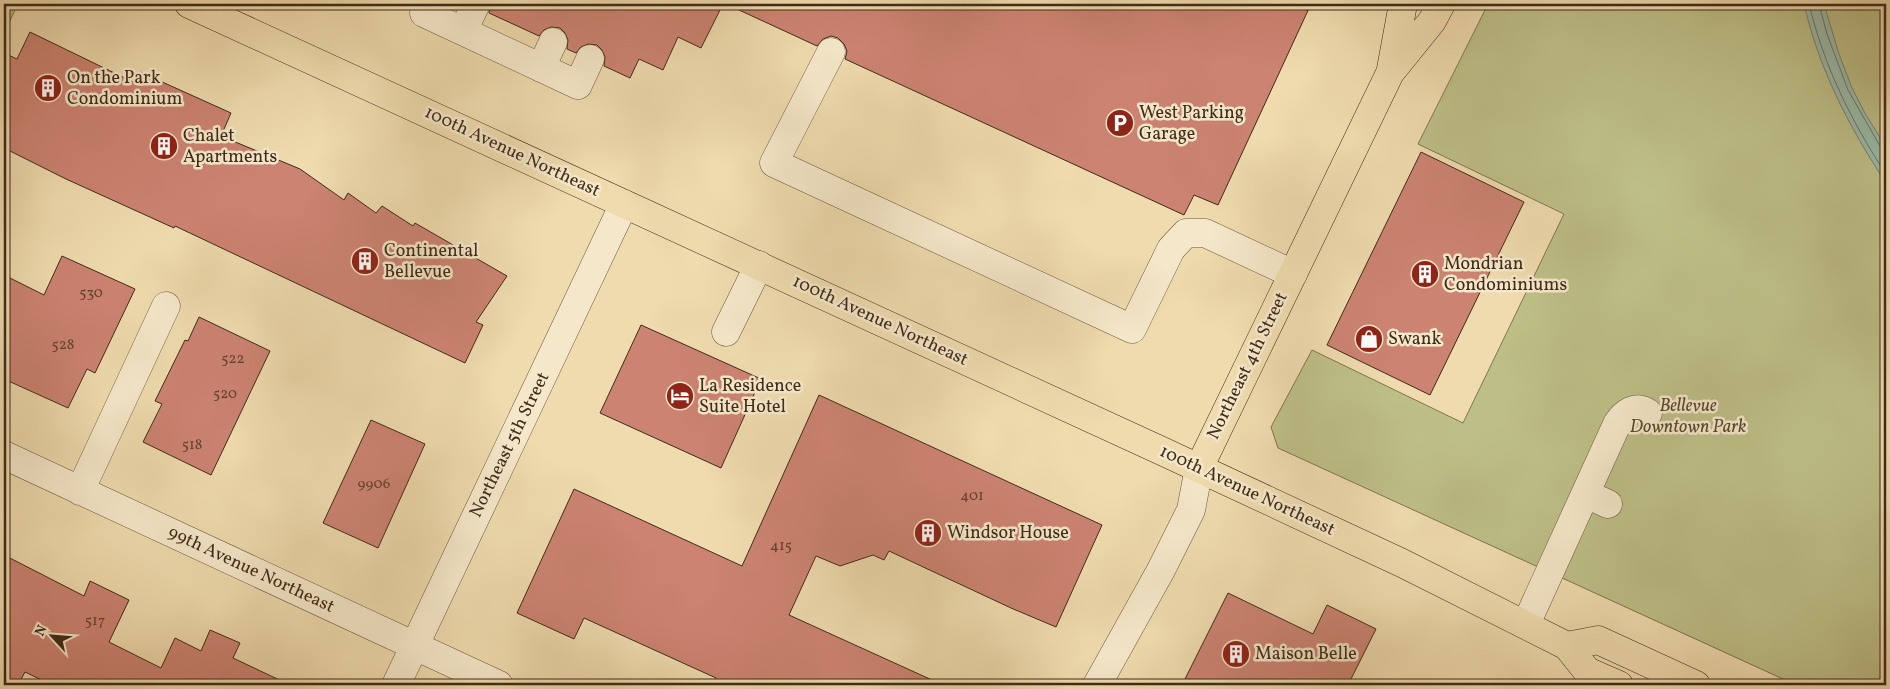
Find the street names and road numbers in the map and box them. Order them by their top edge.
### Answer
street label: 100th Avenue Northeast [420,100,604,204]
street label: 100th Avenue Northeast [788,269,972,373]
street label: Northeast 4th Street [1201,288,1295,444]
street label: Northeast 5th Street [464,368,556,522]
street label: 100th Avenue Northeast [1155,439,1339,543]
street label: 99th Avenue Northeast [164,520,338,620]

